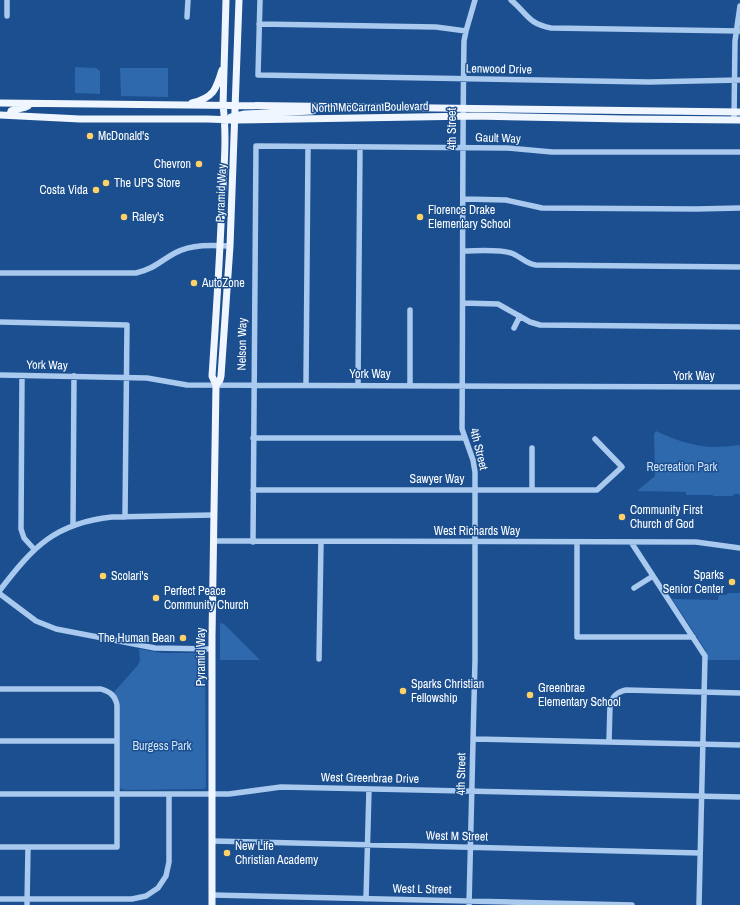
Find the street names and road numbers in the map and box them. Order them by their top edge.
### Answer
street label: Lenwood Drive [466,60,532,78]
street label: North McCarran Boulevard [311,98,429,116]
street label: 4th Street [444,107,460,150]
street label: Gault Way [475,129,521,147]
street label: Pyramid Way [212,163,230,223]
street label: Nelson Way [234,317,250,370]
street label: York Way [26,357,68,373]
street label: York Way [349,366,391,382]
street label: York Way [673,368,715,384]
street label: 4th Street [466,426,492,472]
street label: Sawyer Way [410,471,465,487]
street label: West Richards Way [434,523,520,539]
street label: Pyramid Way [193,628,209,686]
street label: 4th Street [453,752,469,795]
street label: West Greenbrae Drive [321,769,419,787]
street label: West M Street [426,827,488,845]
street label: West L Street [392,880,452,898]

